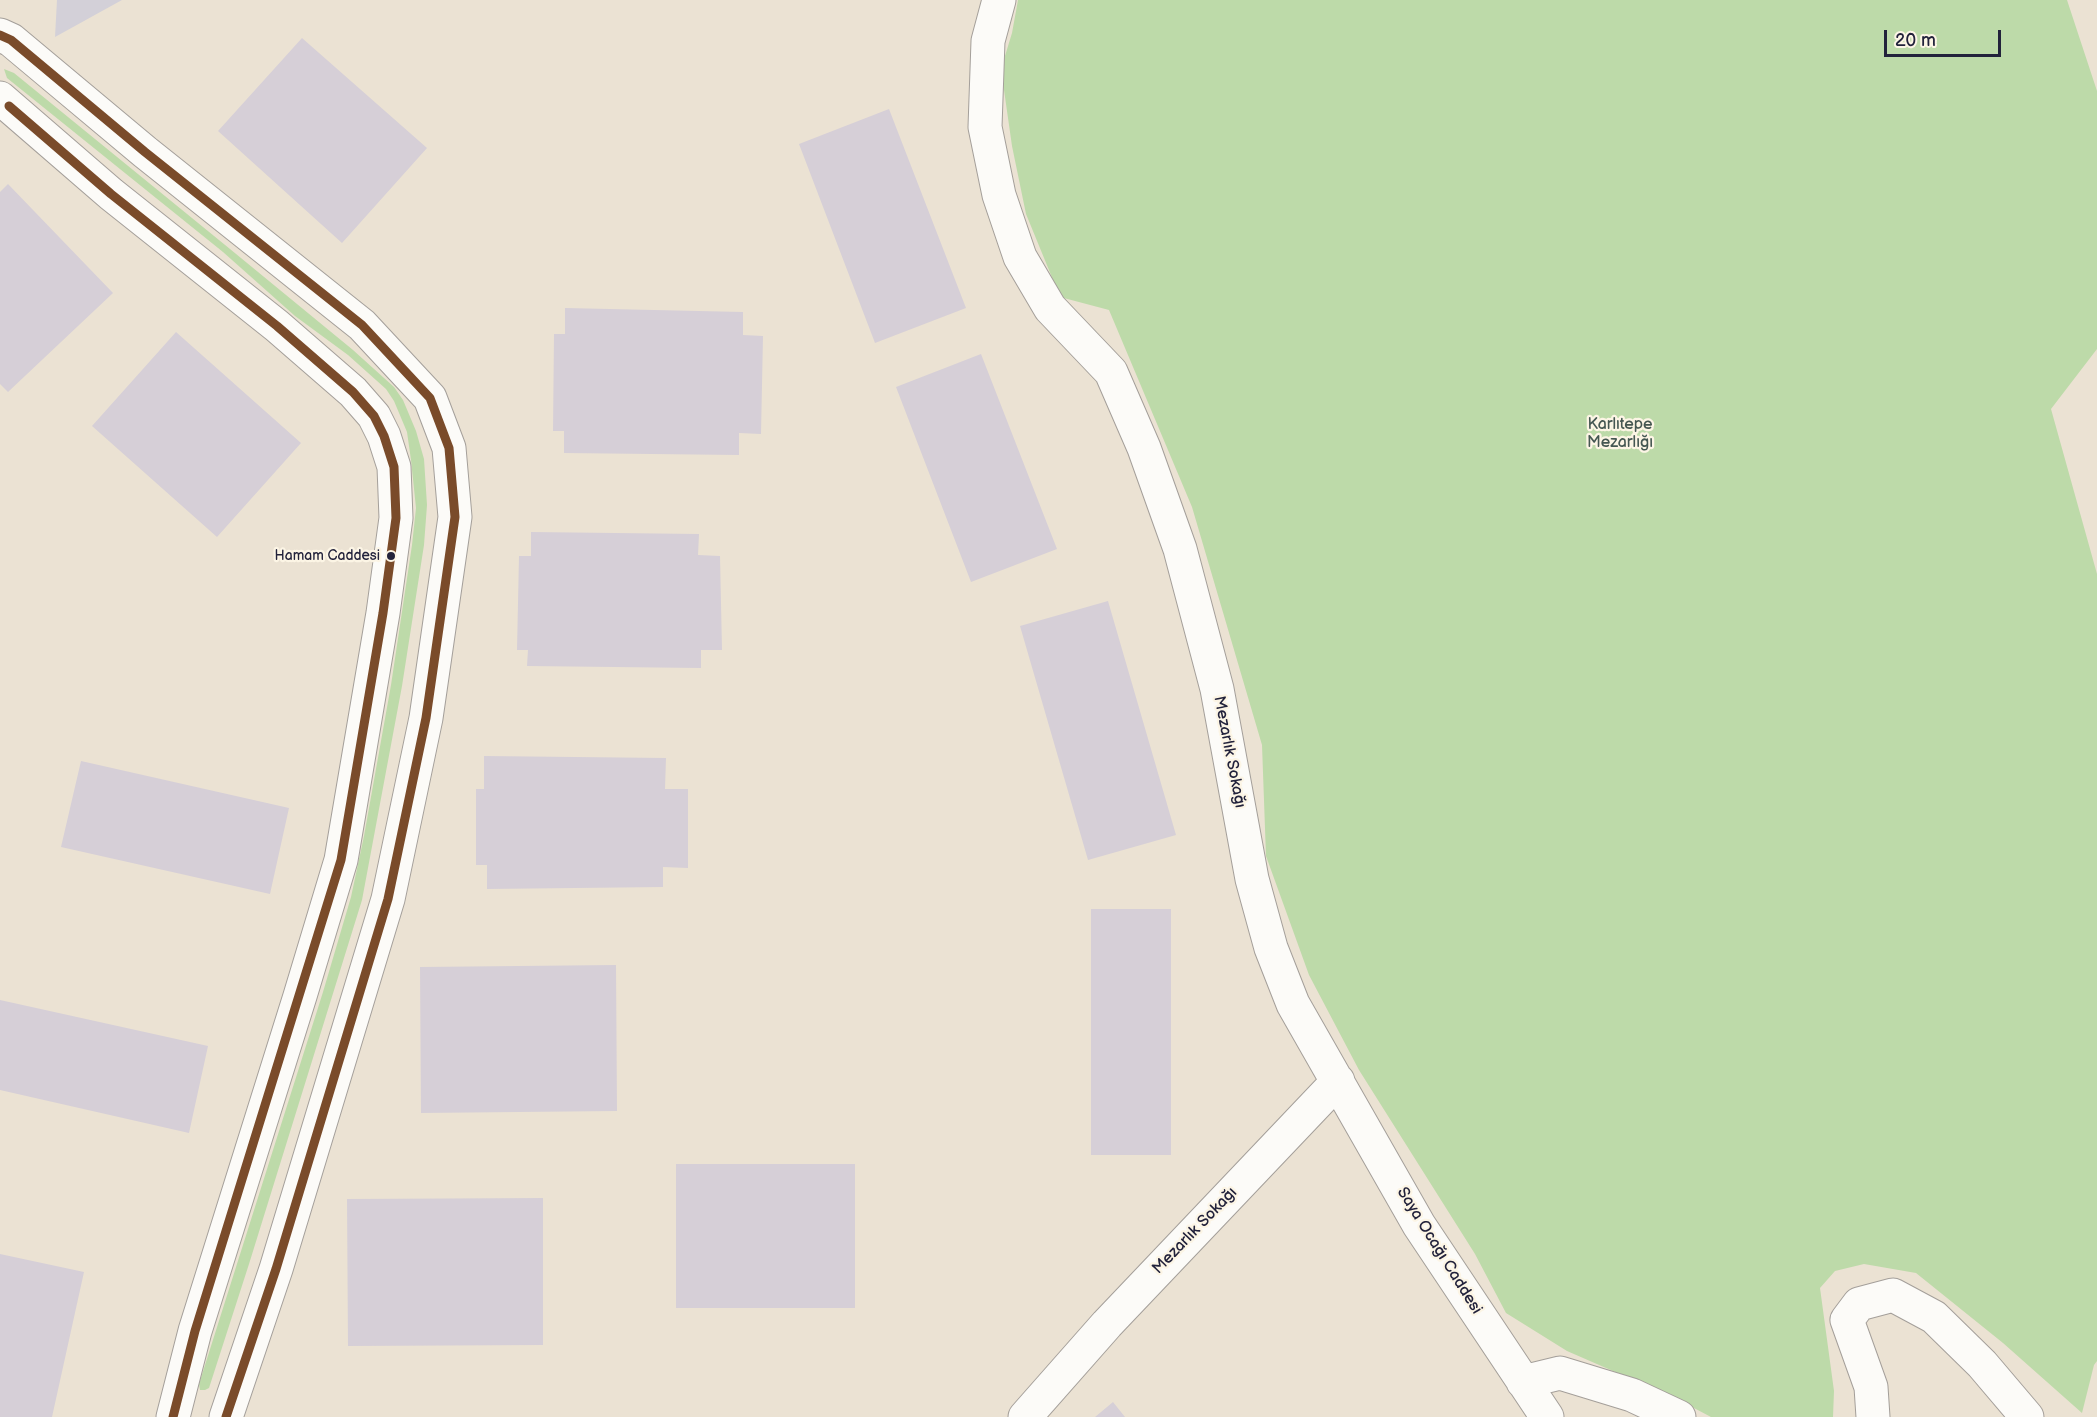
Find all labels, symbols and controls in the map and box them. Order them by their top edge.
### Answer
scale bar [1887,18,2004,56]
text: 20 m [1895,30,1936,51]
park label: Karlıtepe Mezarlığı [1587,415,1653,453]
place label: Hamam Caddesi [275,548,380,564]
marker: Hamam Caddesi [385,550,397,562]
street label: Mezarlık Sokağı [1209,694,1249,810]
street label: Mezarlık Sokağı [1149,1184,1241,1278]
street label: Saya Ocağı Caddesi [1392,1184,1486,1318]

